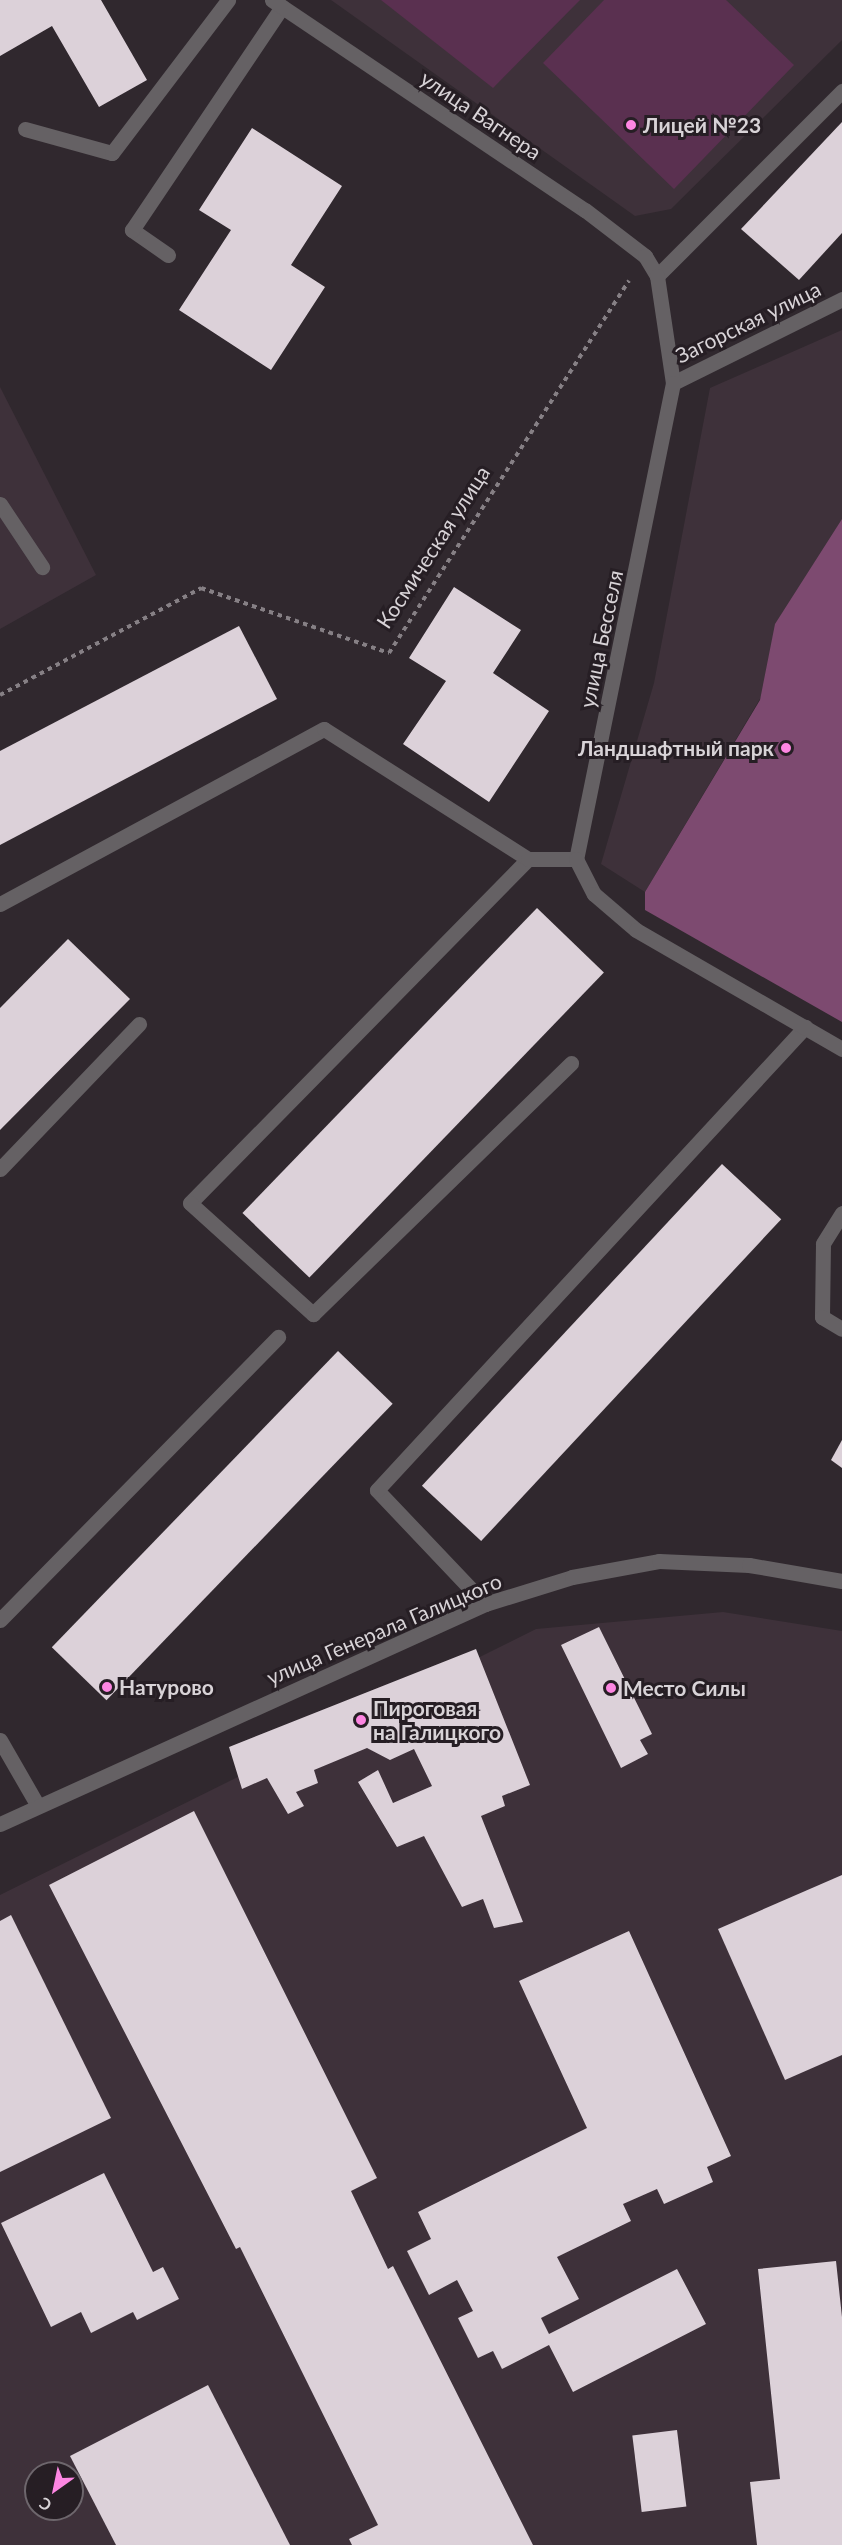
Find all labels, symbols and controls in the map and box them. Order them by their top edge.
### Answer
street label: улица Вагнера [416,65,546,165]
place label: Лицей №23 [643,112,761,138]
marker: Лицей №23 [624,118,638,132]
street label: Загорская улица [671,276,825,368]
street label: Космическая улица [371,461,495,633]
street label: улица Бесселя [574,568,628,710]
place label: Ландшафтный парк [578,735,774,761]
marker: Ландшафтный парк [779,741,793,755]
street label: улица Генерала Галицкого [263,1568,505,1690]
place label: Натурово [119,1674,214,1700]
place label: Место Силы [623,1675,746,1701]
marker: Натурово [100,1680,114,1694]
marker: Место Силы [604,1681,618,1695]
place label: Пироговая на Галицкого [373,1695,501,1745]
marker: Пироговая на Галицкого [354,1713,368,1727]
north arrow [24,2461,84,2521]
text: С [35,2494,55,2516]

